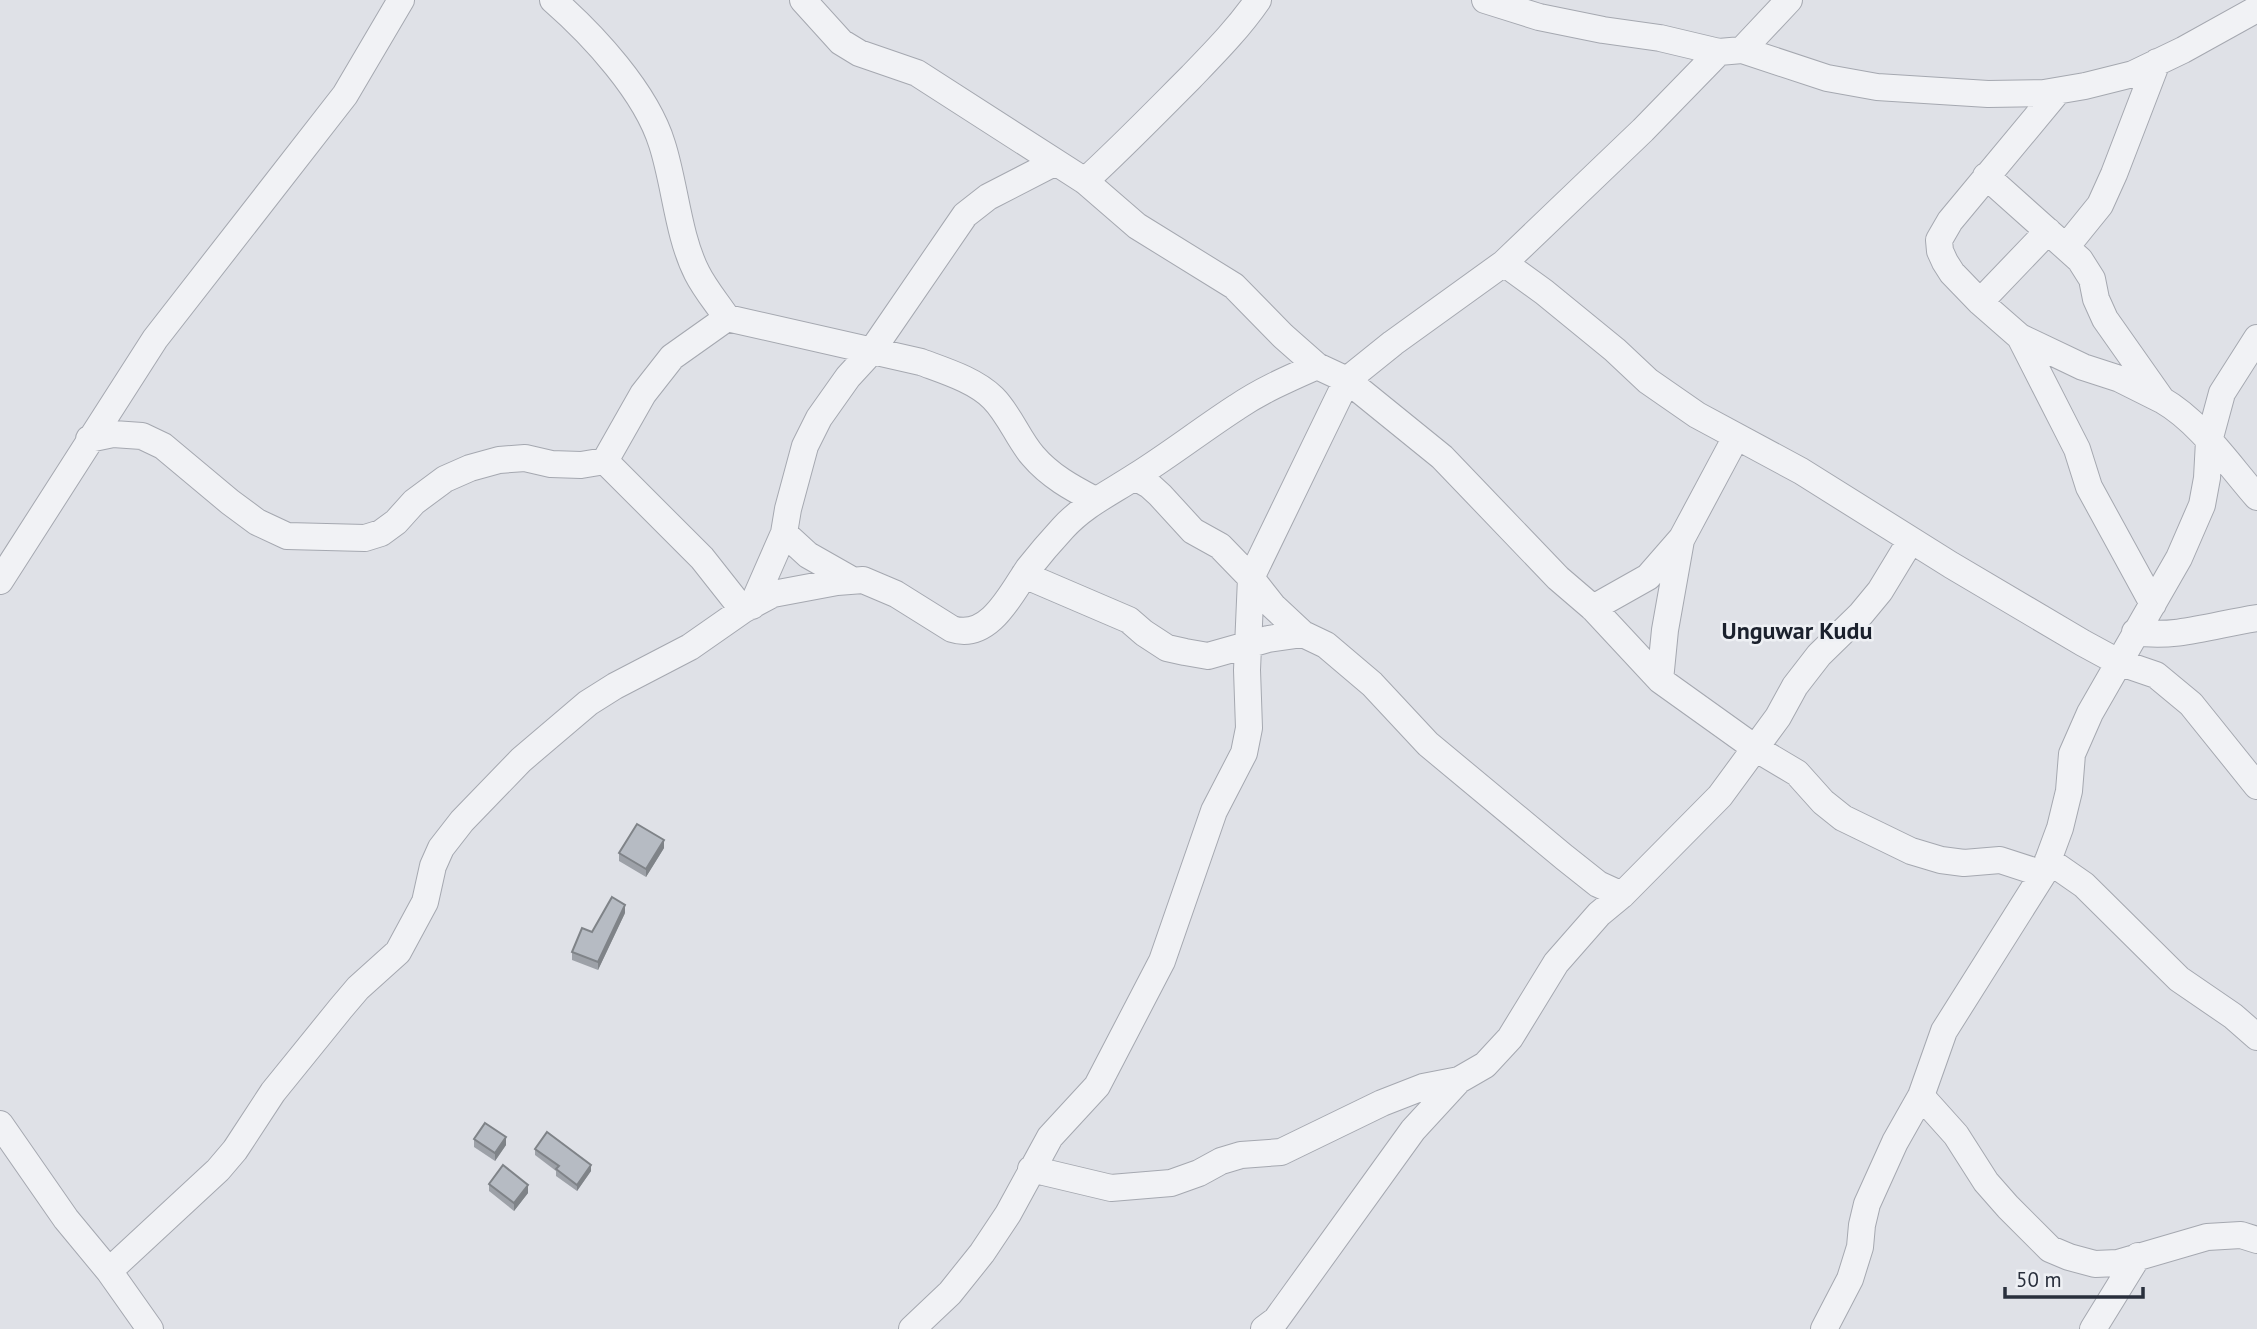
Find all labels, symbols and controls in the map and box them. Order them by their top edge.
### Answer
district label: Unguwar Kudu [1722,615,1872,646]
scale bar [2005,1256,2143,1300]
text: 50 m [2016,1266,2062,1293]

